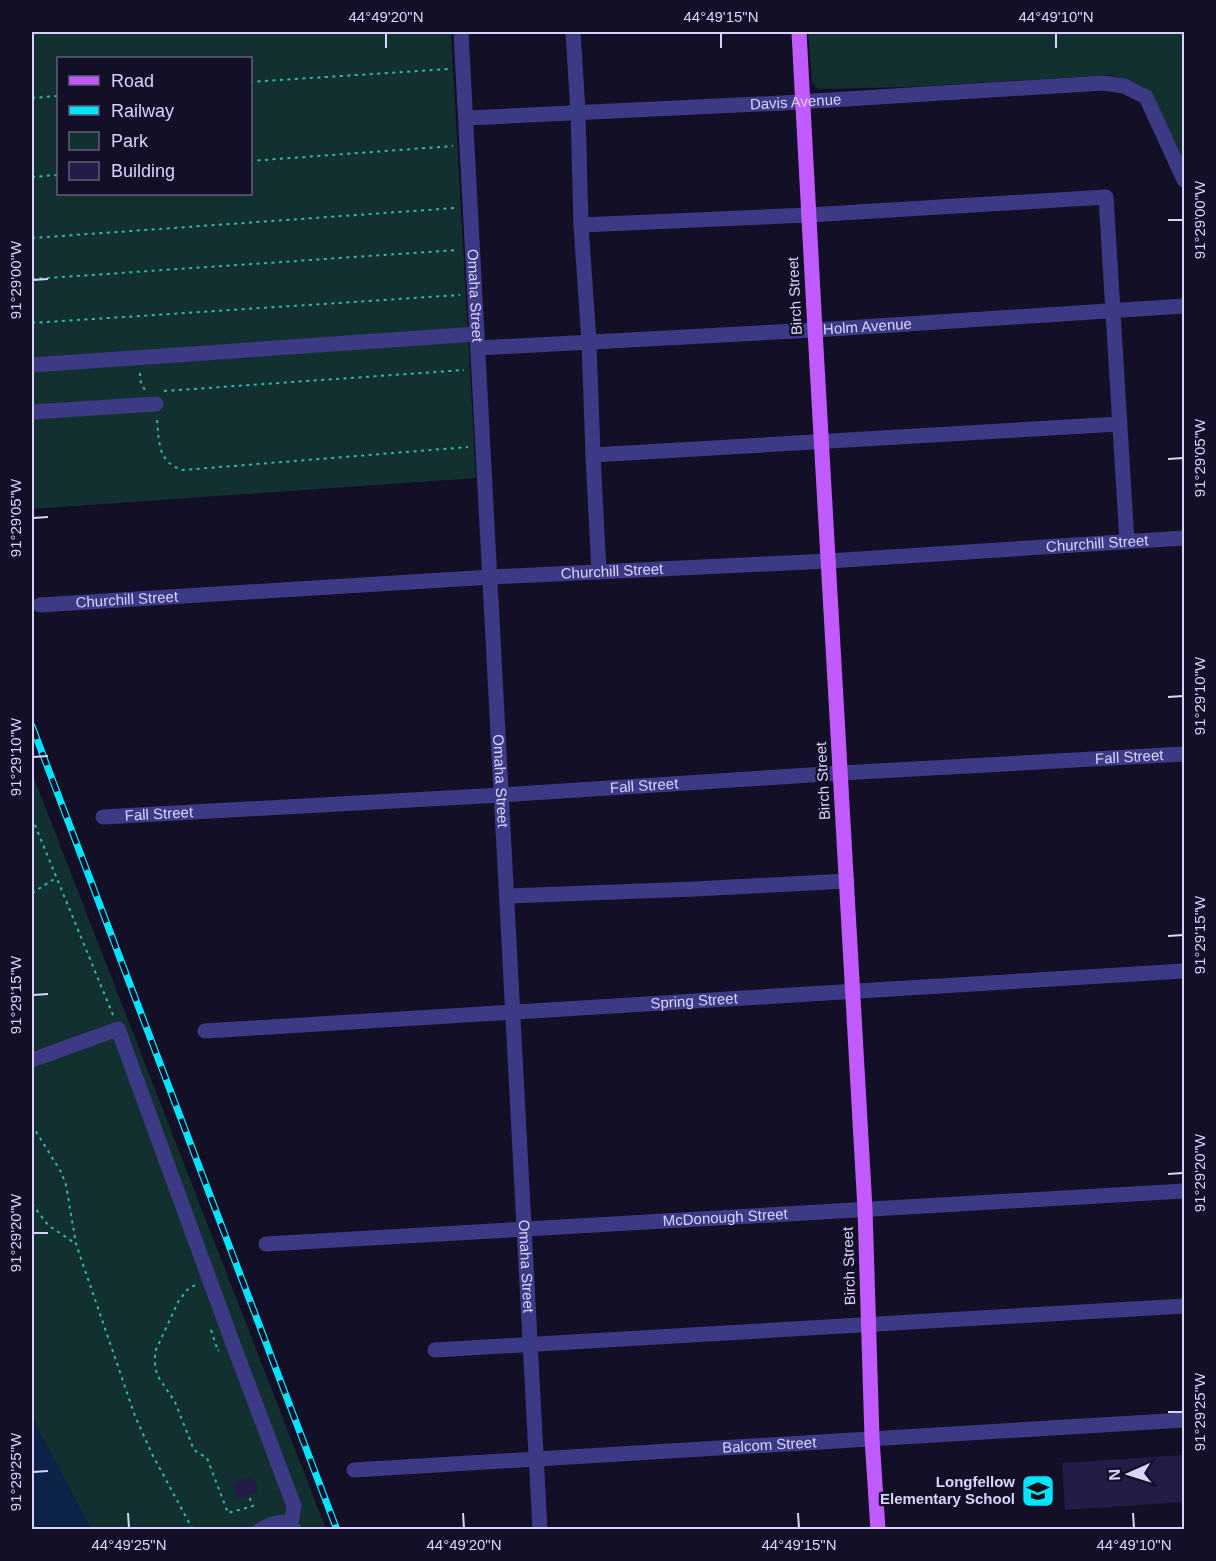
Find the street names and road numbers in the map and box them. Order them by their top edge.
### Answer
street label: Davis Avenue [750,90,842,113]
street label: Omaha Street [464,249,486,344]
street label: Birch Street [784,256,805,336]
street label: Holm Avenue [822,315,912,337]
street label: Churchill Street [1045,531,1150,555]
street label: Churchill Street [560,560,664,582]
street label: Churchill Street [75,587,179,611]
street label: Omaha Street [490,734,512,829]
street label: Birch Street [812,741,833,821]
street label: Fall Street [1095,746,1165,767]
street label: Fall Street [609,774,680,796]
street label: Fall Street [124,803,194,824]
street label: Spring Street [650,989,739,1012]
street label: McDonough Street [662,1205,789,1229]
street label: Omaha Street [516,1219,538,1314]
street label: Birch Street [839,1226,858,1305]
street label: Balcom Street [722,1433,818,1456]

